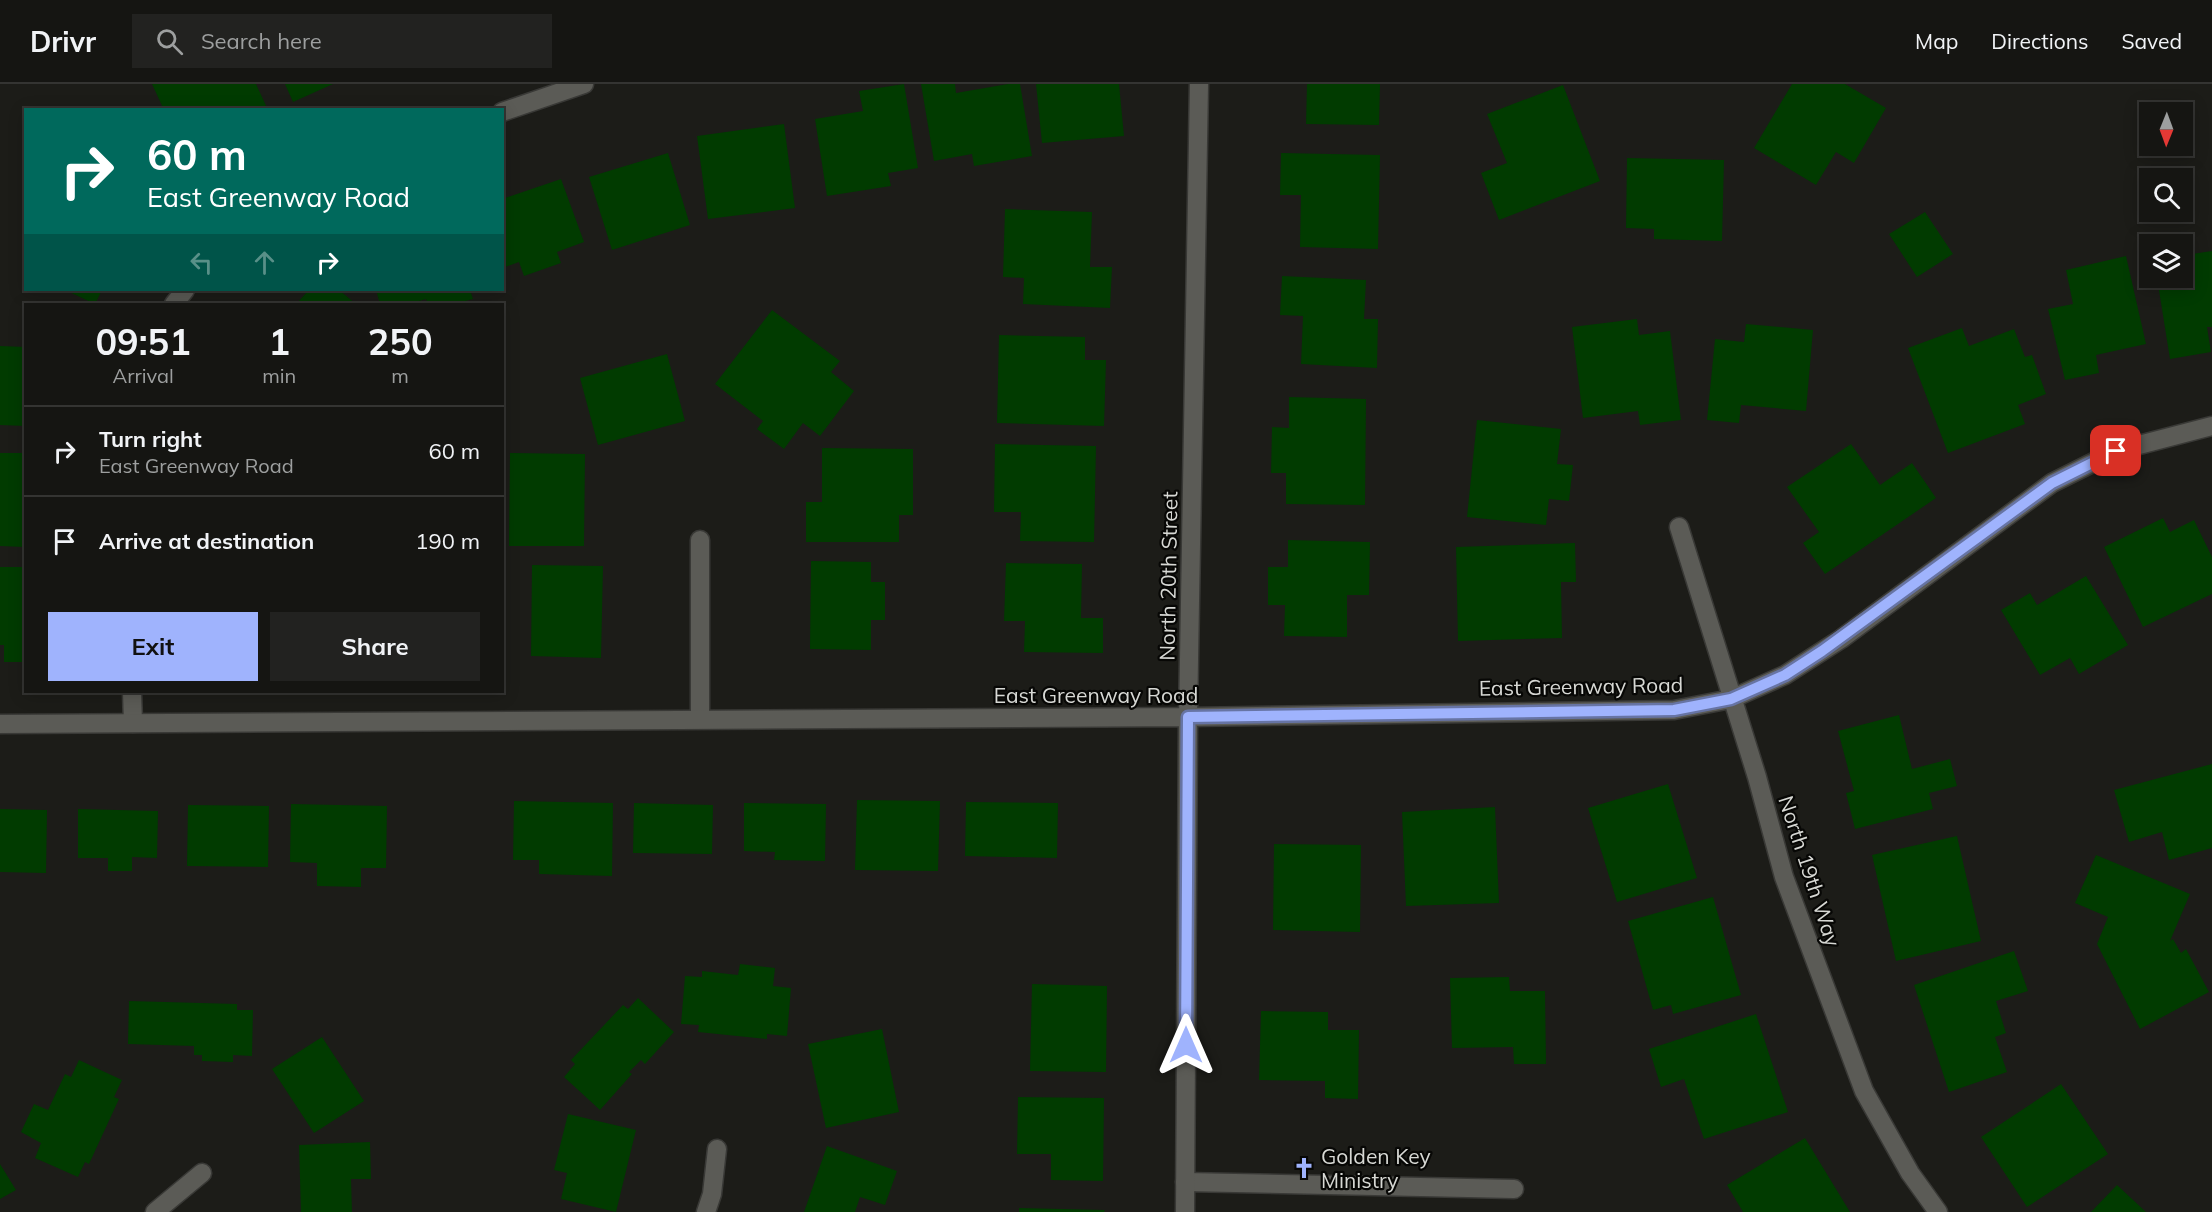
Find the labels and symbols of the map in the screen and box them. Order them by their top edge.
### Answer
north arrow [2139,102,2193,156]
pin [2090,425,2141,476]
street label: North 20th Street [1154,491,1182,661]
street label: East Greenway Road [1479,671,1683,701]
street label: East Greenway Road [994,682,1198,708]
street label: North 19th Way [1773,792,1847,950]
position arrow [1154,1013,1218,1077]
place label: Golden Key Ministry [1321,1143,1431,1193]
church icon: Golden Key Ministry [1292,1156,1316,1180]

